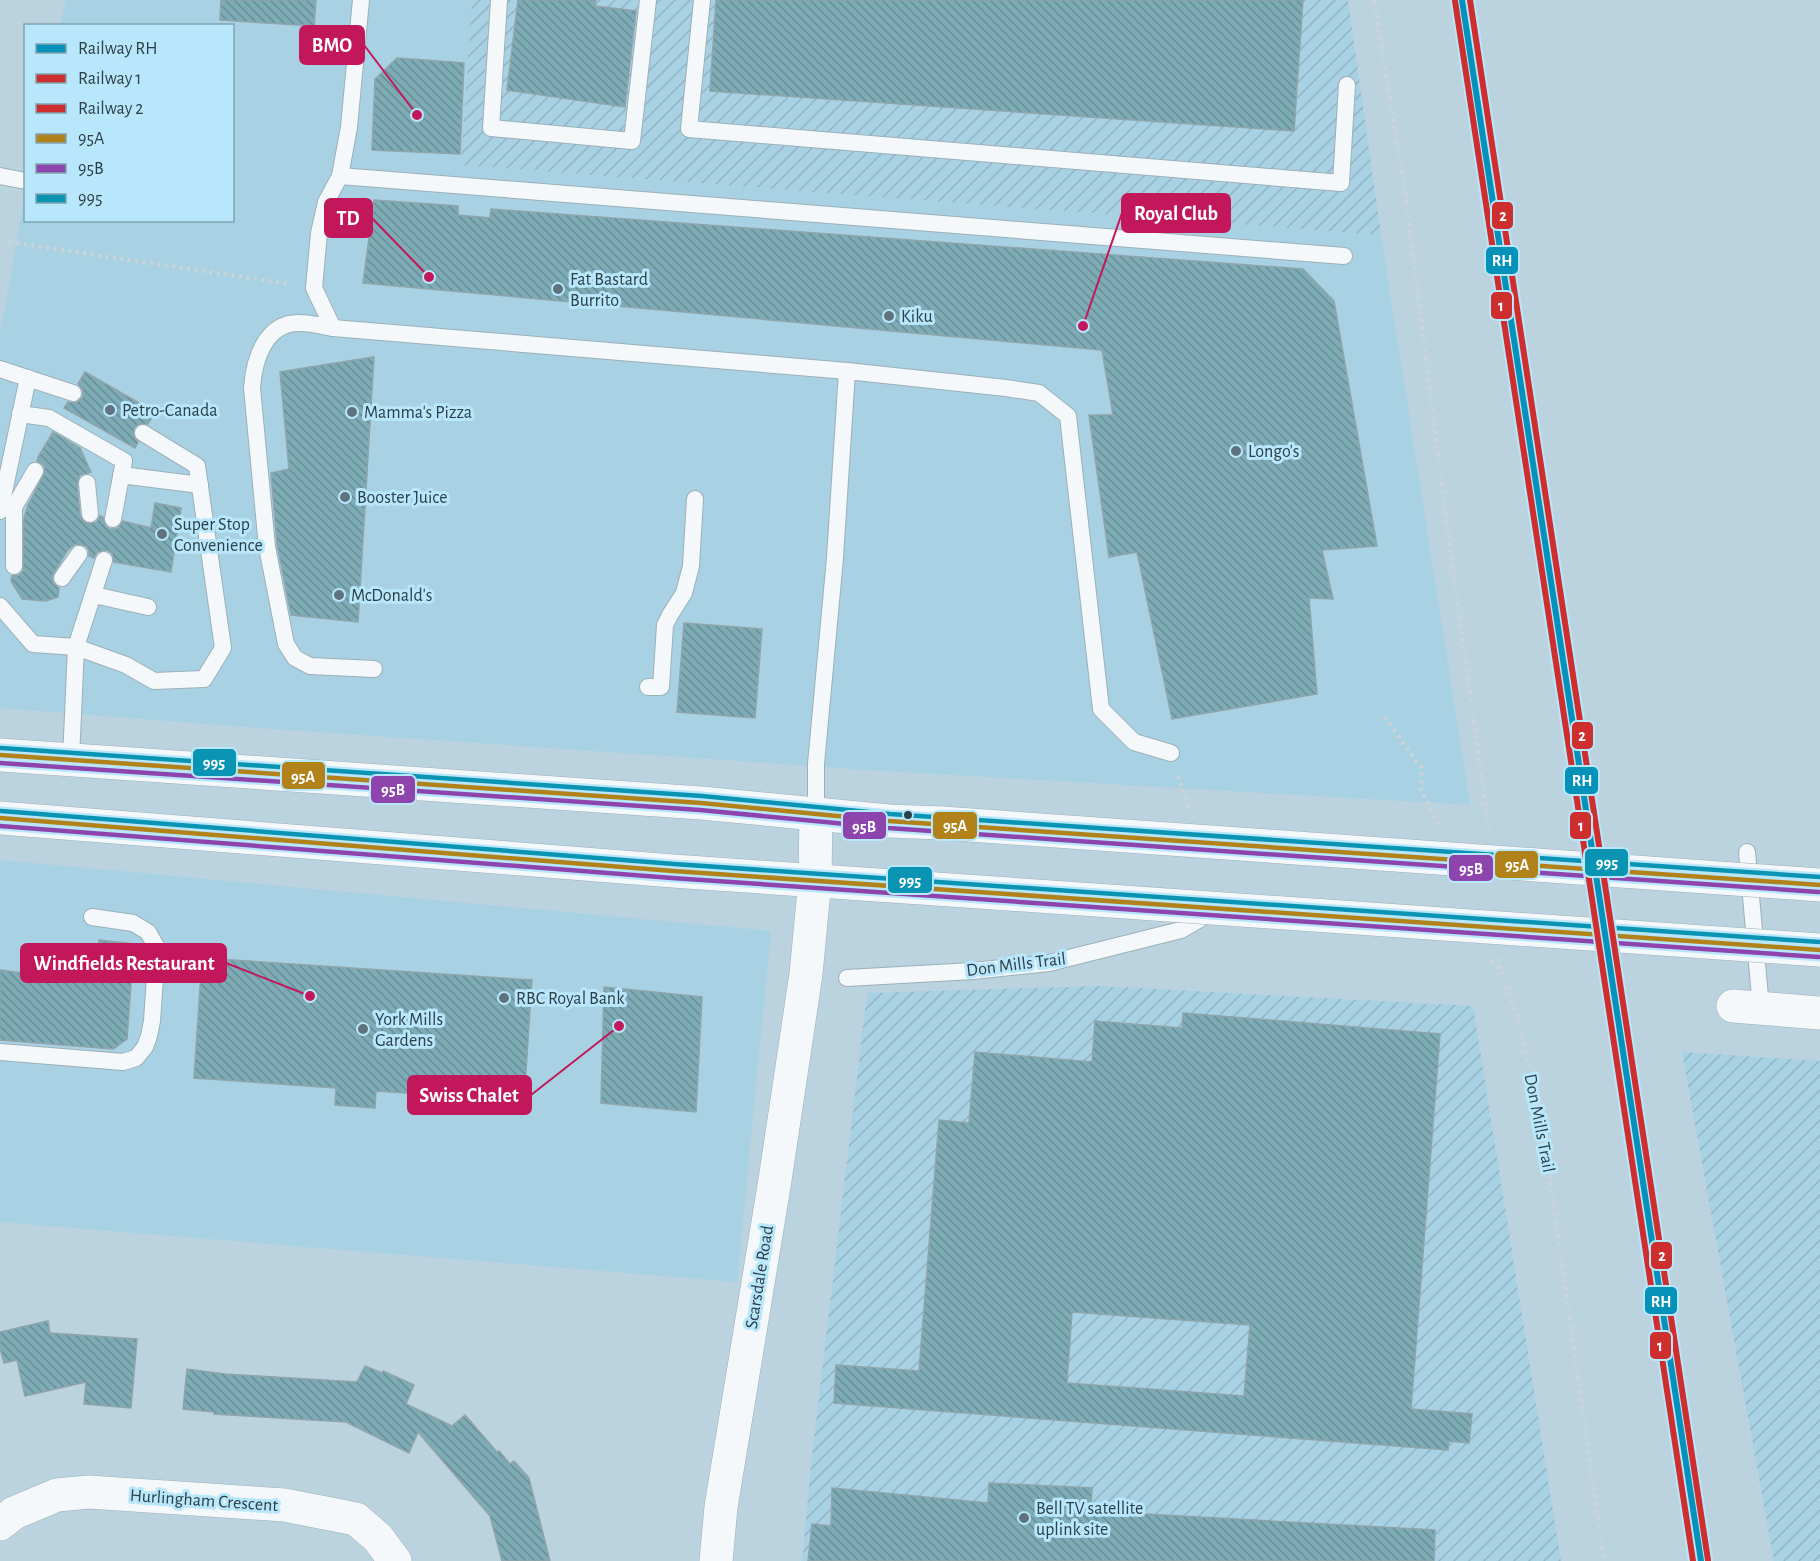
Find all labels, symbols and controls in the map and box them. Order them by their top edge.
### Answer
legend [24,24,234,222]
callout: BMO [300,26,364,64]
text: BMO [312,36,352,56]
text: Railway RH [78,40,158,58]
text: Railway 1 [78,70,142,88]
text: Railway 2 [78,100,144,118]
text: 95A [78,130,105,148]
text: 95B [78,160,104,178]
text: 995 [78,190,102,208]
callout: Royal Club [1122,194,1230,232]
callout: TD [325,199,372,237]
line badge: 2 [1491,201,1514,230]
text: Royal Club [1134,204,1218,224]
text: 2 [1499,208,1507,224]
text: TD [336,209,360,229]
line badge: RH [1485,246,1519,275]
text: RH [1492,253,1512,269]
place label: Fat Bastard Burrito [570,271,648,310]
marker: Fat Bastard Burrito [551,282,565,296]
line badge: 1 [1490,291,1513,320]
text: 1 [1498,298,1504,314]
place label: Kiku [901,308,933,326]
marker: Kiku [882,309,896,323]
place label: Petro-Canada [122,402,218,420]
marker: Petro-Canada [103,403,117,417]
place label: Mamma's Pizza [364,404,472,422]
marker: Mamma's Pizza [345,405,359,419]
place label: Longo's [1248,443,1299,461]
marker: Longo's [1229,444,1243,458]
place label: Booster Juice [357,489,448,507]
marker: Booster Juice [338,490,352,504]
place label: Super Stop Convenience [174,516,263,555]
marker: Super Stop Convenience [155,527,169,541]
place label: McDonald's [351,587,433,605]
marker: McDonald's [332,588,346,602]
line badge: 2 [1571,721,1594,750]
text: 2 [1578,728,1586,744]
line badge: 995 [192,748,237,777]
text: 995 [203,755,225,771]
line badge: 95A [281,761,326,790]
line badge: RH [1564,766,1599,795]
text: 95A [291,769,316,785]
text: RH [1572,773,1592,789]
line badge: 95B [370,775,416,804]
text: 95B [381,782,405,798]
unlabelled marker [902,809,914,821]
line badge: 95B [842,811,887,840]
line badge: 95A [932,811,978,840]
line badge: 1 [1569,811,1592,840]
text: 95A [943,818,968,834]
text: 1 [1578,818,1584,834]
text: 95B [852,819,876,835]
line badge: 995 [1584,848,1629,877]
line badge: 95A [1494,850,1539,879]
line badge: 95B [1448,854,1494,882]
text: 995 [1596,855,1618,871]
text: 95A [1505,857,1530,873]
text: 95B [1459,861,1483,877]
line badge: 995 [887,866,933,894]
text: 995 [899,873,921,889]
callout: Windfields Restaurant [21,944,226,982]
street label: Don Mills Trail [965,950,1067,980]
text: Windfields Restaurant [34,954,215,974]
place label: RBC Royal Bank [516,990,625,1008]
marker: RBC Royal Bank [497,991,511,1005]
place label: York Mills Gardens [375,1011,443,1050]
marker: York Mills Gardens [356,1022,370,1036]
street label: Don Mills Trail [1521,1072,1557,1174]
callout: Swiss Chalet [408,1076,531,1114]
text: Swiss Chalet [419,1086,519,1106]
street label: Scarsdale Road [743,1224,777,1330]
line badge: 2 [1650,1241,1673,1270]
text: 2 [1658,1248,1666,1264]
line badge: RH [1644,1286,1678,1315]
text: RH [1651,1294,1671,1310]
line badge: 1 [1649,1331,1672,1360]
text: 1 [1657,1338,1663,1354]
street label: Hurlingham Crescent [129,1487,279,1515]
place label: Bell TV satellite uplink site [1036,1500,1143,1539]
marker: Bell TV satellite uplink site [1017,1511,1031,1525]

